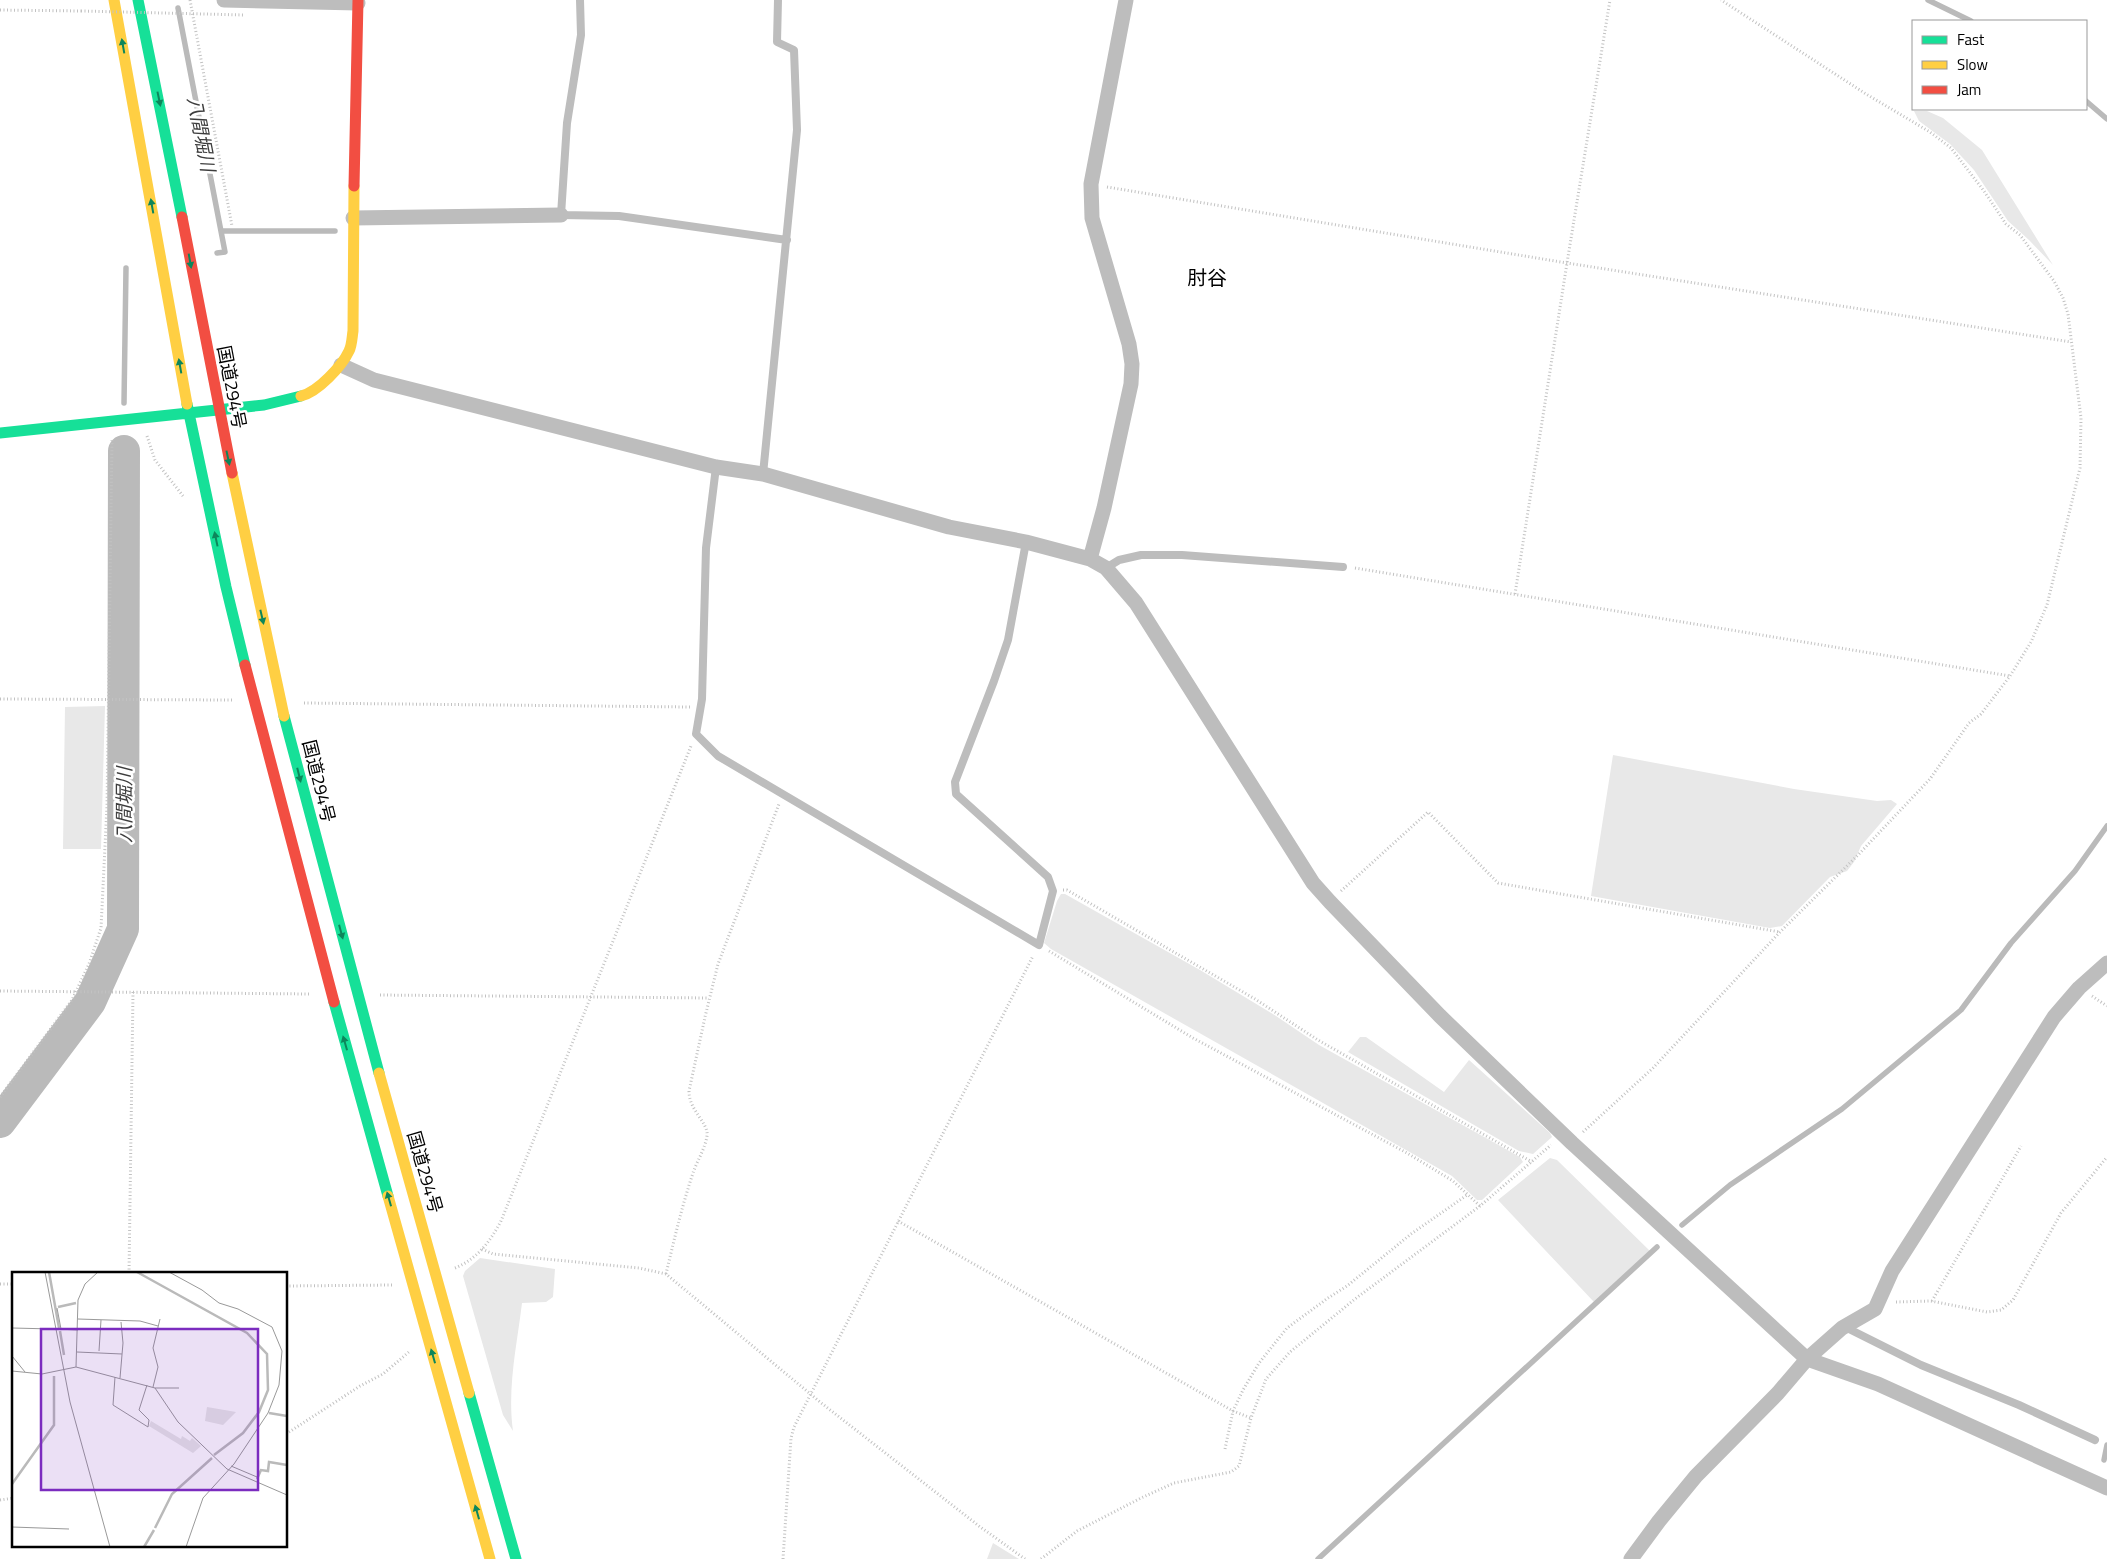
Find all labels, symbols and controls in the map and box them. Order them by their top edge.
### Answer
legend [1912,20,2087,110]
text: Fast [1957,28,1985,51]
one-way arrow [118,38,126,54]
text: Slow [1957,53,1988,76]
text: Jam [1957,78,1981,101]
one-way arrow [155,92,163,107]
water label: 八間堀川 [181,94,224,176]
one-way arrow [147,197,155,213]
one-way arrow [187,254,195,270]
district label: 肘谷 [1187,262,1227,293]
street label: 国道294号 [211,343,253,431]
one-way arrow [176,357,184,373]
one-way arrow [224,451,232,466]
one-way arrow [212,532,220,547]
one-way arrow [259,609,267,625]
street label: 国道294号 [296,737,342,825]
water label: 八間堀川 [109,765,138,843]
one-way arrow [295,768,303,783]
one-way arrow [337,925,345,940]
one-way arrow [341,1035,349,1050]
street label: 国道294号 [400,1128,450,1216]
one-way arrow [385,1192,393,1207]
inset map [12,1272,288,1546]
one-way arrow [428,1348,436,1363]
one-way arrow [472,1504,480,1519]

